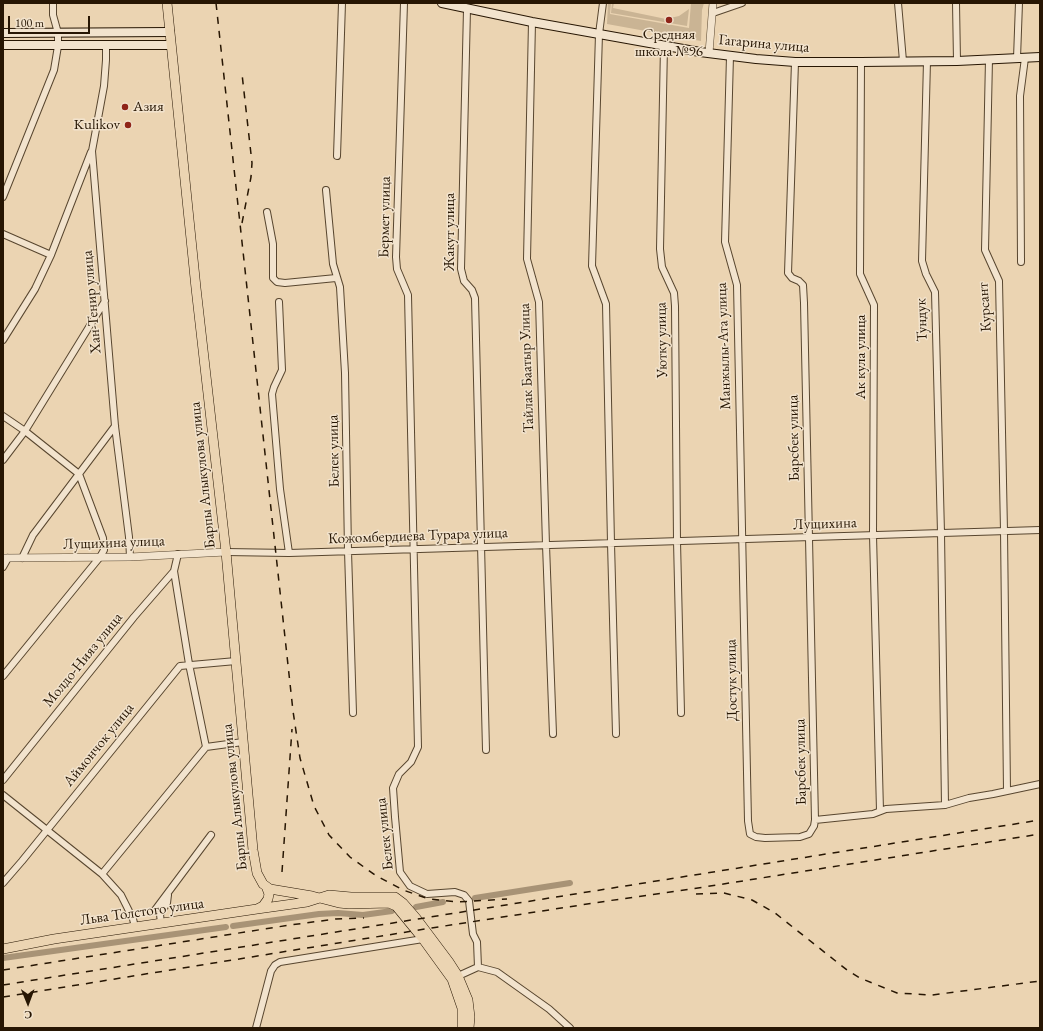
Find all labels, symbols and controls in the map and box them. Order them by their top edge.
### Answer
scale bar [10,8,92,34]
text: 100 m [15,15,44,31]
marker: Средняя школа №96 [664,15,674,25]
place label: Средняя школа №96 [635,26,703,61]
street label: Гагарина улица [718,31,810,57]
place label: Азия [133,98,164,116]
marker: Азия [120,102,130,112]
place label: Kulikov [74,116,120,134]
marker: Kulikov [123,120,133,130]
street label: Бермет улица [375,176,395,258]
street label: Жакут улица [441,193,459,271]
street label: Хан-Тенир улица [79,250,105,354]
street label: Манжылы-Ата улица [713,282,735,410]
street label: Курсант [974,282,996,332]
street label: Тундук [912,298,932,342]
street label: Уютку улица [652,302,672,378]
street label: Тайлак Баатыр Улица [516,303,538,433]
street label: Ак кула улица [852,314,870,400]
street label: Барсбек улица [784,394,804,482]
street label: Барпы Алыкулова улица [186,401,220,549]
street label: Белек улица [324,414,344,488]
street label: Лущихина [793,514,857,534]
street label: Кожомбердиева Турара улица [328,524,508,548]
street label: Лущихина улица [63,532,165,554]
street label: Молдо-Нияз улица [39,609,127,711]
street label: Достук улица [722,639,742,721]
street label: Аймончок улица [60,700,138,790]
street label: Барсбек улица [791,718,811,806]
street label: Барпы Алыкулова улица [218,723,252,871]
street label: Белек улица [372,797,398,871]
street label: Льва Толстого улица [79,894,205,930]
north arrow [8,983,48,1023]
text: С [24,1008,32,1022]

